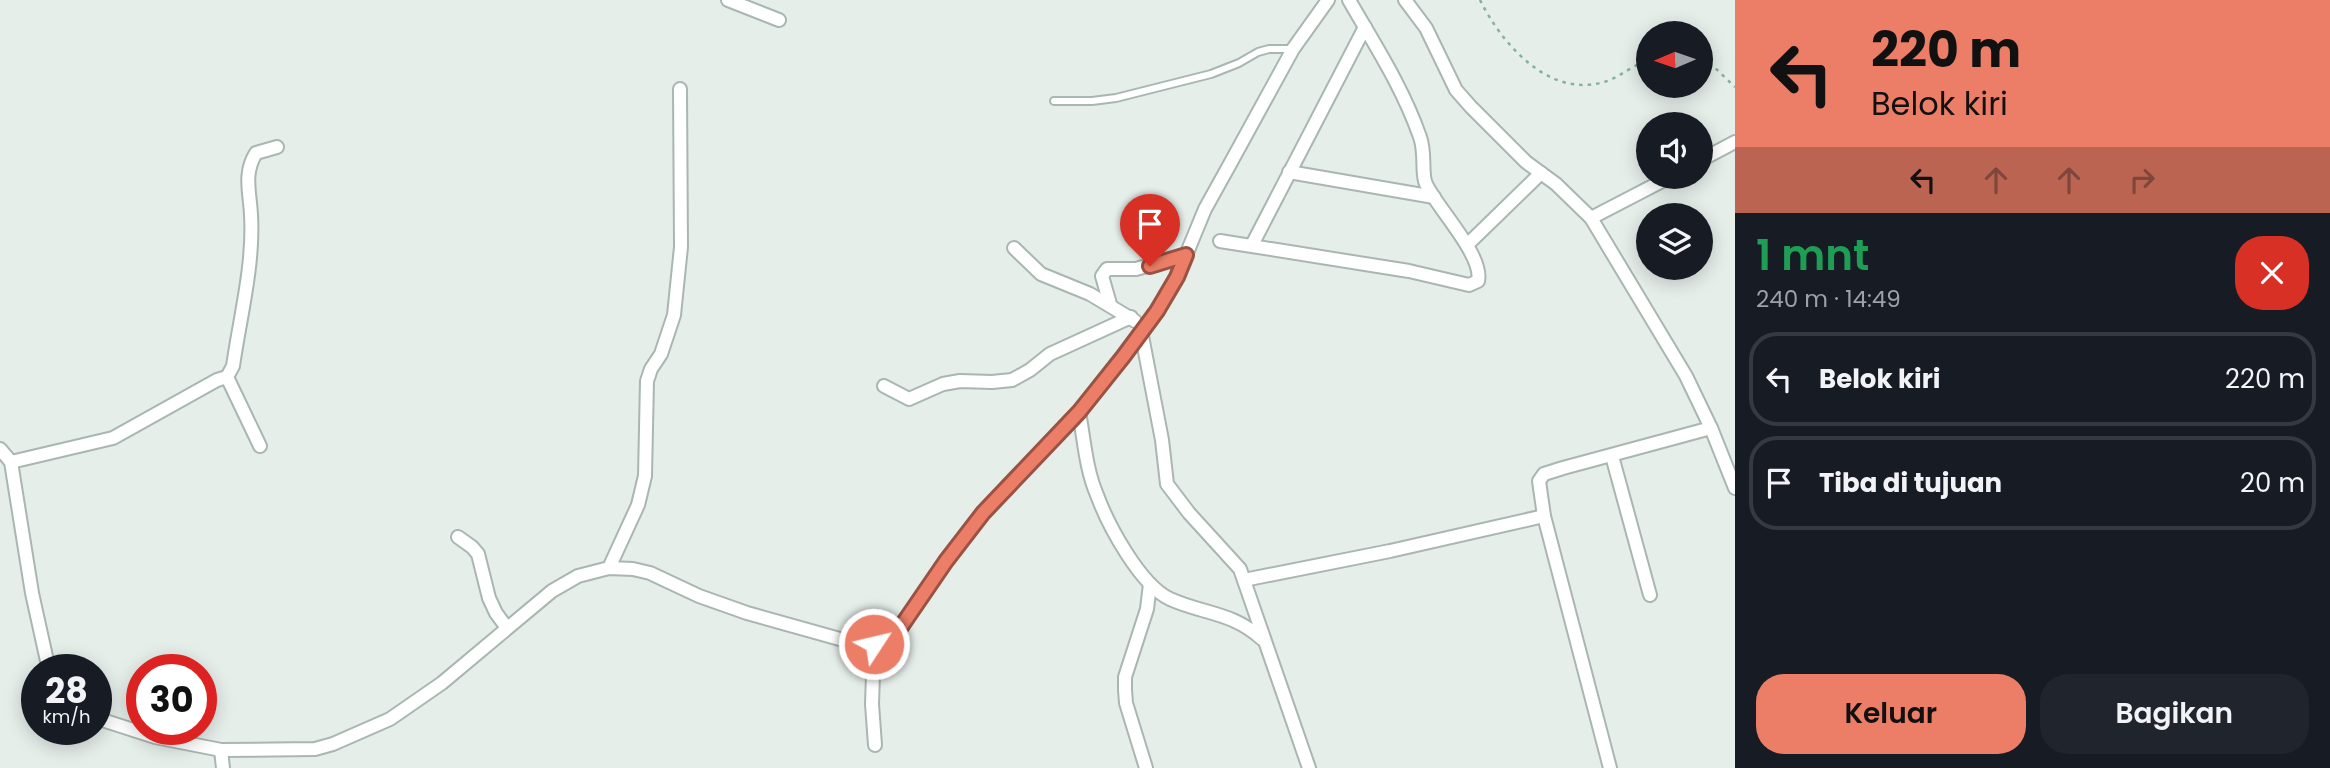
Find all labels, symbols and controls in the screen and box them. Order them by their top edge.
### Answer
text: 220 m [1871,16,2021,84]
north arrow [1636,21,1713,98]
map controls [1636,21,1713,280]
icon: left [1756,28,1847,119]
text: Belok kiri [1871,81,2008,126]
button: sound [1636,112,1713,189]
icon: left [1904,161,1942,199]
icon: ahead [1977,161,2015,199]
icon: ahead [2050,161,2088,199]
icon: right [2123,161,2161,199]
pin [1120,194,1180,266]
button: layers [1636,203,1713,280]
icon: arrive [1131,205,1169,243]
text: 1 mnt [1756,226,1869,285]
button: close [2235,236,2309,310]
text: 240 m · 14:49 [1756,283,1901,315]
icon: left [1760,360,1798,398]
text: Belok kiri [1819,361,1941,397]
text: 220 m [2225,361,2305,397]
icon: arrive [1760,464,1798,502]
text: Tiba di tujuan [1819,465,2002,501]
text: 20 m [2240,465,2305,501]
position arrow [837,607,911,681]
speed limit sign: 30 [126,654,217,745]
text: 28 [45,666,88,715]
button: Keluar [1756,674,2026,754]
button: Bagikan [2040,674,2309,754]
text: km/h [43,704,90,729]

